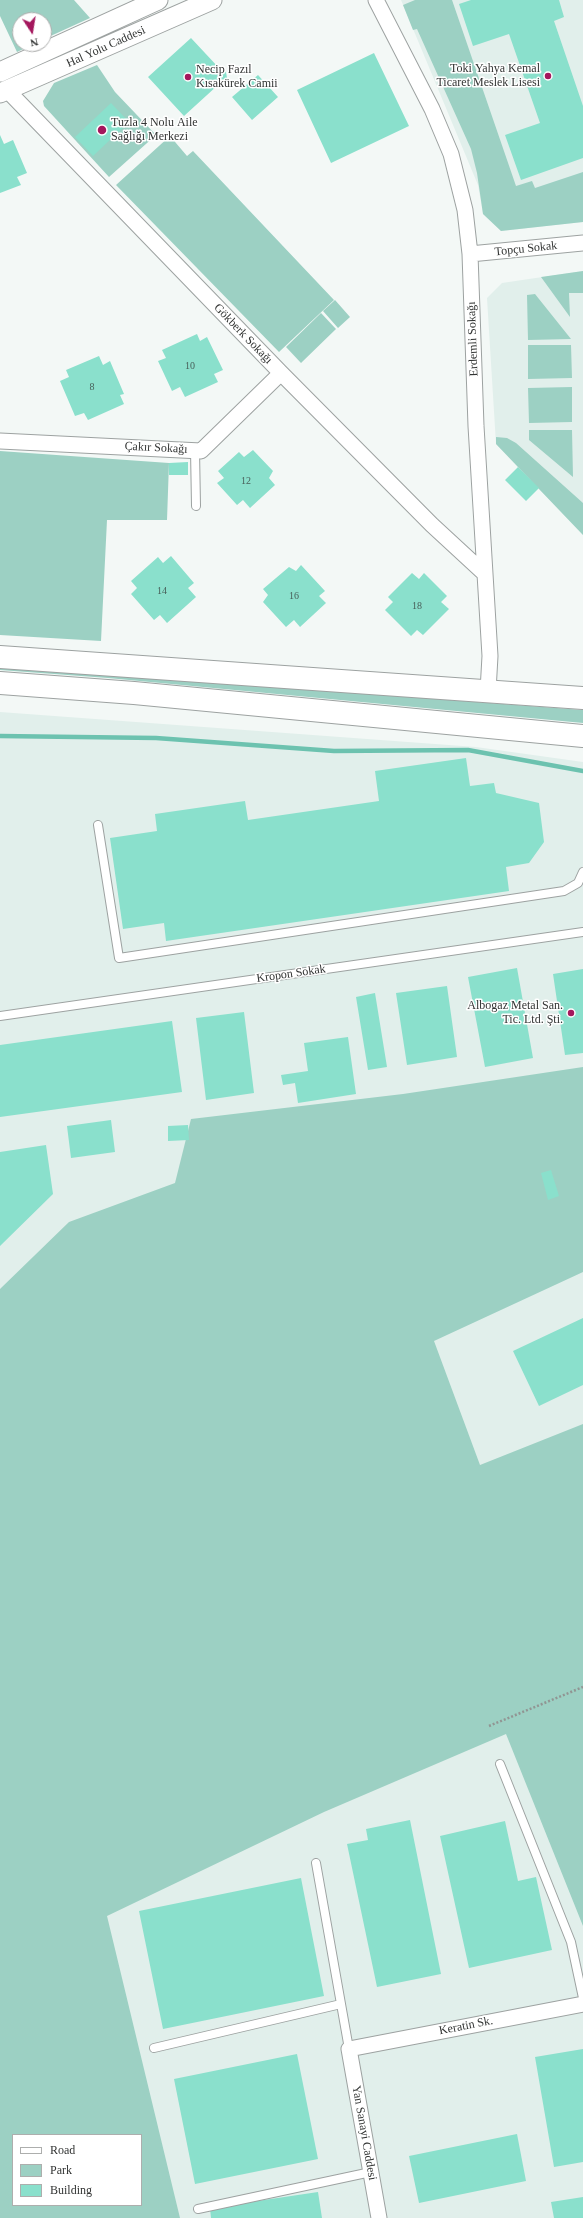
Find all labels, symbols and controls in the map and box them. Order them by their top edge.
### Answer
north arrow [12,12,52,52]
street label: Hal Yolu Caddesi [64,23,148,71]
text: N [29,36,39,49]
place label: Toki Yahya Kemal Ticaret Meslek Lisesi [436,62,540,90]
place label: Necip Fazıl Kısakürek Camii [196,63,278,91]
marker: Toki Yahya Kemal Ticaret Meslek Lisesi [543,71,553,81]
marker: Necip Fazıl Kısakürek Camii [183,72,193,82]
place label: Tuzla 4 Nolu Aile Sağlığı Merkezi [111,116,198,144]
marker: Tuzla 4 Nolu Aile Sağlığı Merkezi [96,124,108,136]
street label: Topçu Sokak [494,239,558,259]
street label: Gökberk Sokağı [211,301,275,367]
street label: Erdemli Sokağı [464,301,482,377]
house number: 10 [185,360,195,372]
house number: 8 [90,381,94,393]
street label: Çakır Sokağı [124,439,188,457]
house number: 12 [241,475,251,487]
house number: 14 [157,585,167,597]
house number: 16 [289,590,299,602]
house number: 18 [412,600,422,612]
street label: Kropon Sokak [256,962,326,986]
place label: Albogaz Metal San. Tic. Ltd. Şti. [467,999,563,1027]
marker: Albogaz Metal San. Tic. Ltd. Şti. [566,1008,576,1018]
street label: Keratin Sk. [438,2014,494,2038]
street label: Yan Sanayi Caddesi [349,2084,379,2182]
legend [12,2134,142,2206]
text: Road [50,2143,75,2157]
text: Park [50,2163,72,2177]
text: Building [50,2183,92,2197]

